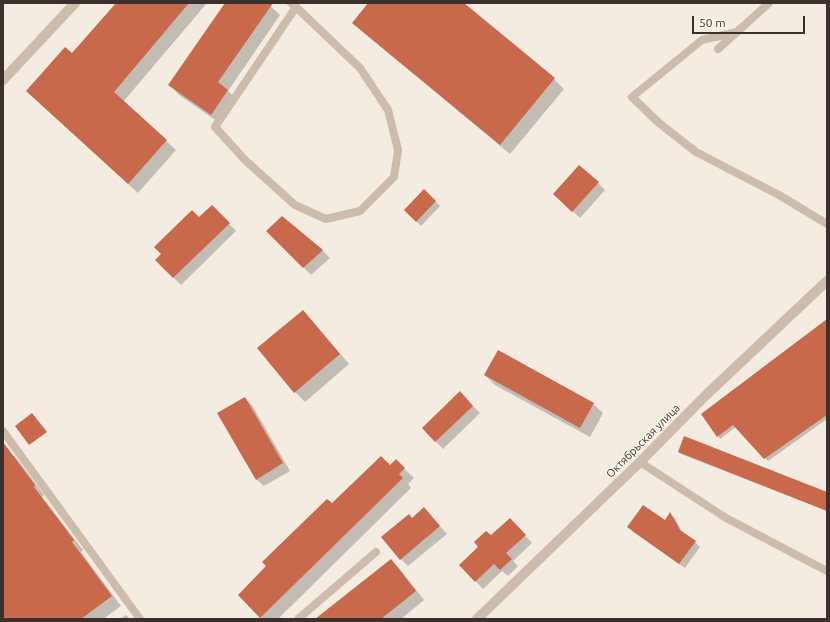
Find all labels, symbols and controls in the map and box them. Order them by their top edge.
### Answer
scale bar [694,8,807,34]
text: 50 m [699,16,726,29]
street label: Октябрьская улица [603,401,683,481]

